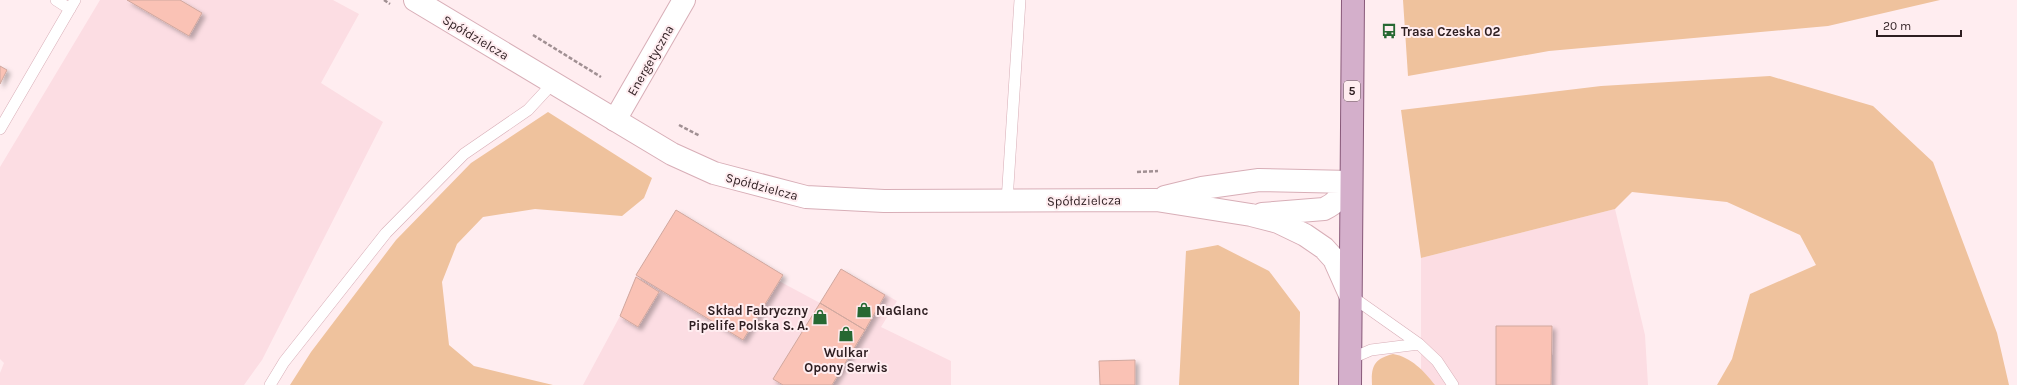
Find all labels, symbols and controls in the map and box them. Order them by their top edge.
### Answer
street label: Spółdzielcza [440,12,511,63]
scale bar [1877,12,1961,38]
text: 20 m [1883,19,1911,33]
street label: Energetyczna [624,22,677,98]
bus stop icon: Trasa Czeska 02 [1380,22,1398,40]
place label: Trasa Czeska 02 [1401,24,1500,39]
road number: 5 [1344,81,1360,101]
street label: Spółdzielcza [724,170,800,203]
street label: Spółdzielcza [1047,192,1121,209]
shop icon: NaGlanc [855,301,873,319]
place label: Skład Fabryczny Pipelife Polska S. A. [689,303,808,333]
place label: NaGlanc [876,303,928,318]
shop icon: Skład Fabryczny Pipelife Polska S. A. [811,308,829,326]
shop icon: Wulkar Opony Serwis [837,325,855,343]
place label: Wulkar Opony Serwis [804,345,888,375]

